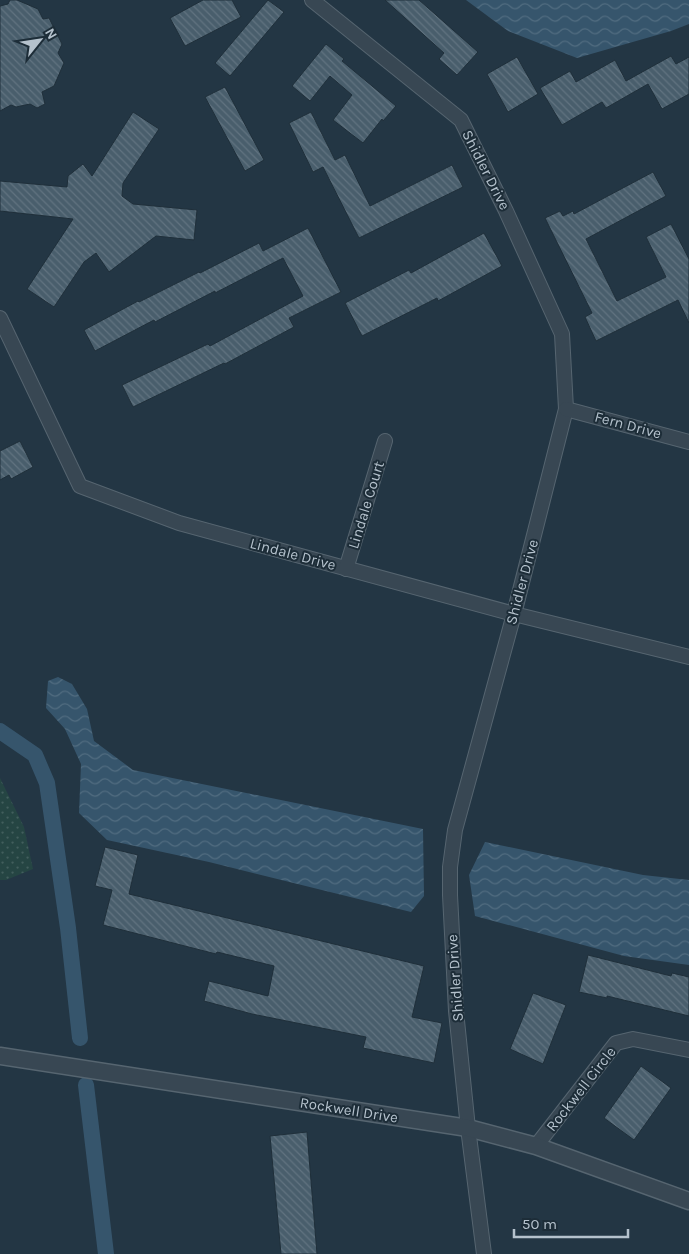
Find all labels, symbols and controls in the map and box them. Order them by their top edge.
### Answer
north arrow [15,15,65,65]
text: N [41,25,61,42]
street label: Shidler Drive [458,127,514,213]
street label: Fern Drive [593,407,663,443]
street label: Lindale Court [344,459,388,551]
street label: Lindale Drive [248,534,338,574]
street label: Shidler Drive [502,537,542,627]
street label: Shidler Drive [443,934,467,1022]
street label: Rockwell Circle [542,1043,620,1135]
street label: Rockwell Drive [299,1093,399,1127]
scale bar [514,1206,628,1238]
text: 50 m [522,1215,557,1233]

